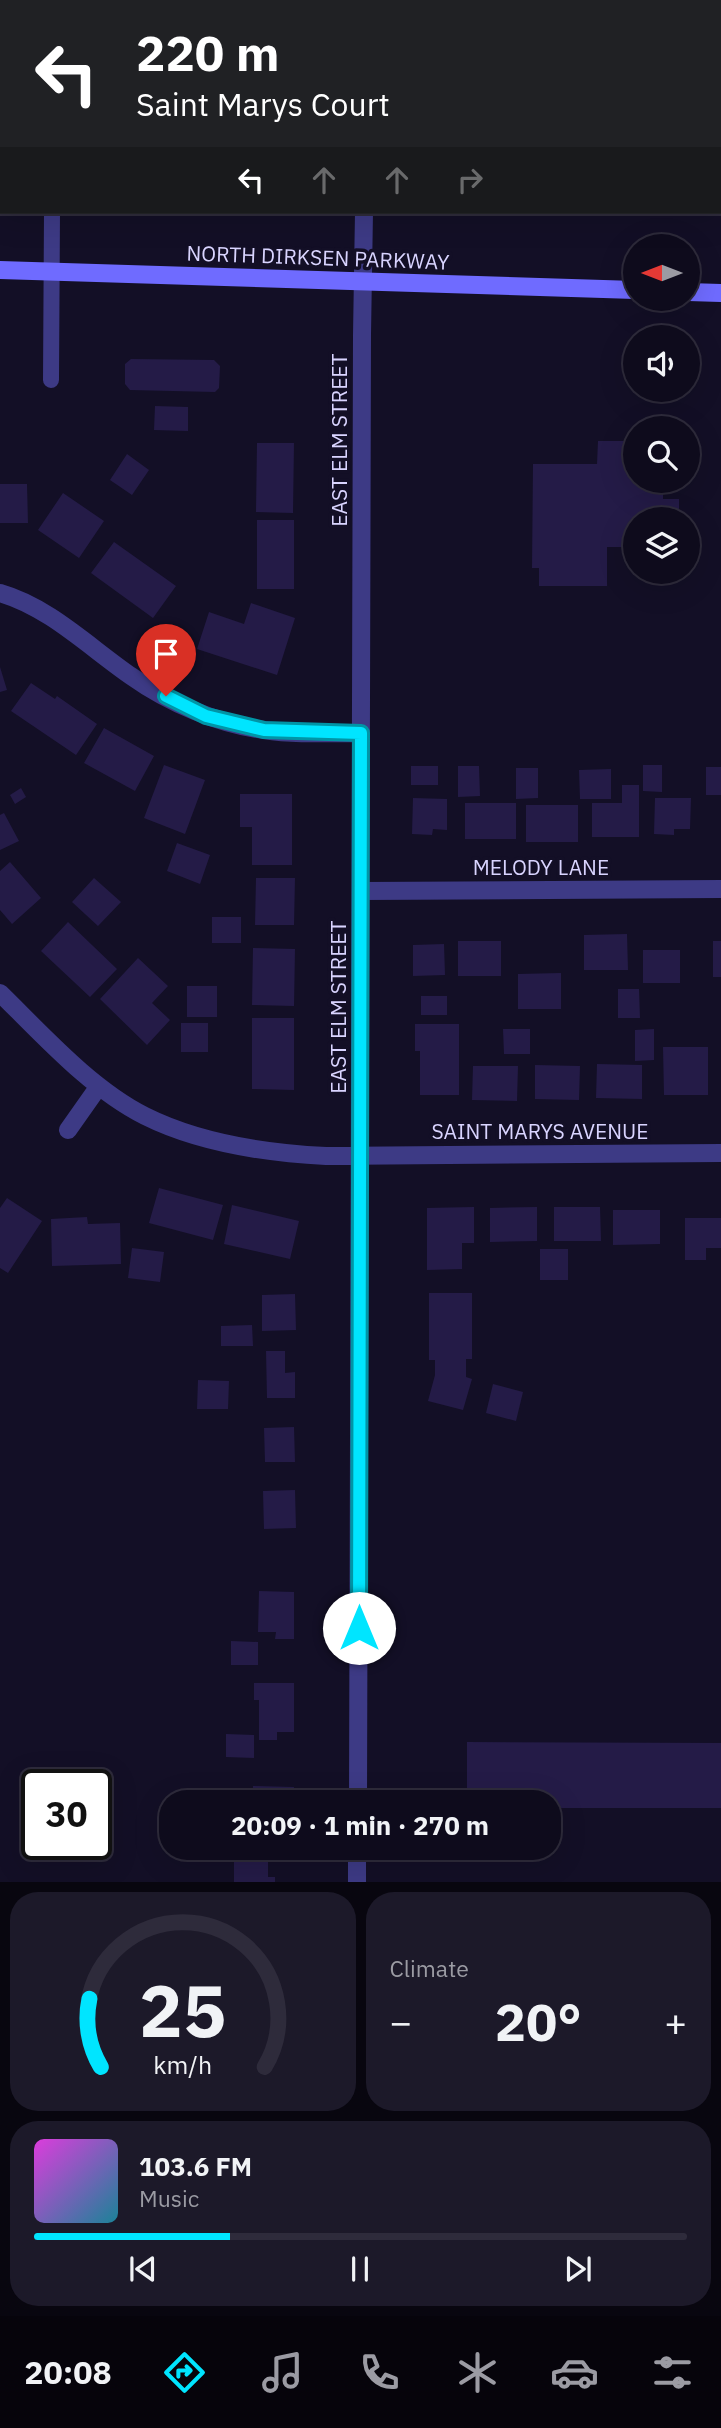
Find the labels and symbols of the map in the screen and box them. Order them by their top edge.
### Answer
north arrow [623,234,700,312]
street label: NORTH DIRKSEN PARKWAY [186,238,450,276]
street label: EAST ELM STREET [325,353,353,527]
pin [136,624,196,696]
street label: MELODY LANE [473,853,609,881]
street label: EAST ELM STREET [324,920,352,1094]
street label: SAINT MARYS AVENUE [431,1117,649,1145]
position arrow [322,1591,396,1665]
speed limit sign: 30 [21,1769,112,1860]

